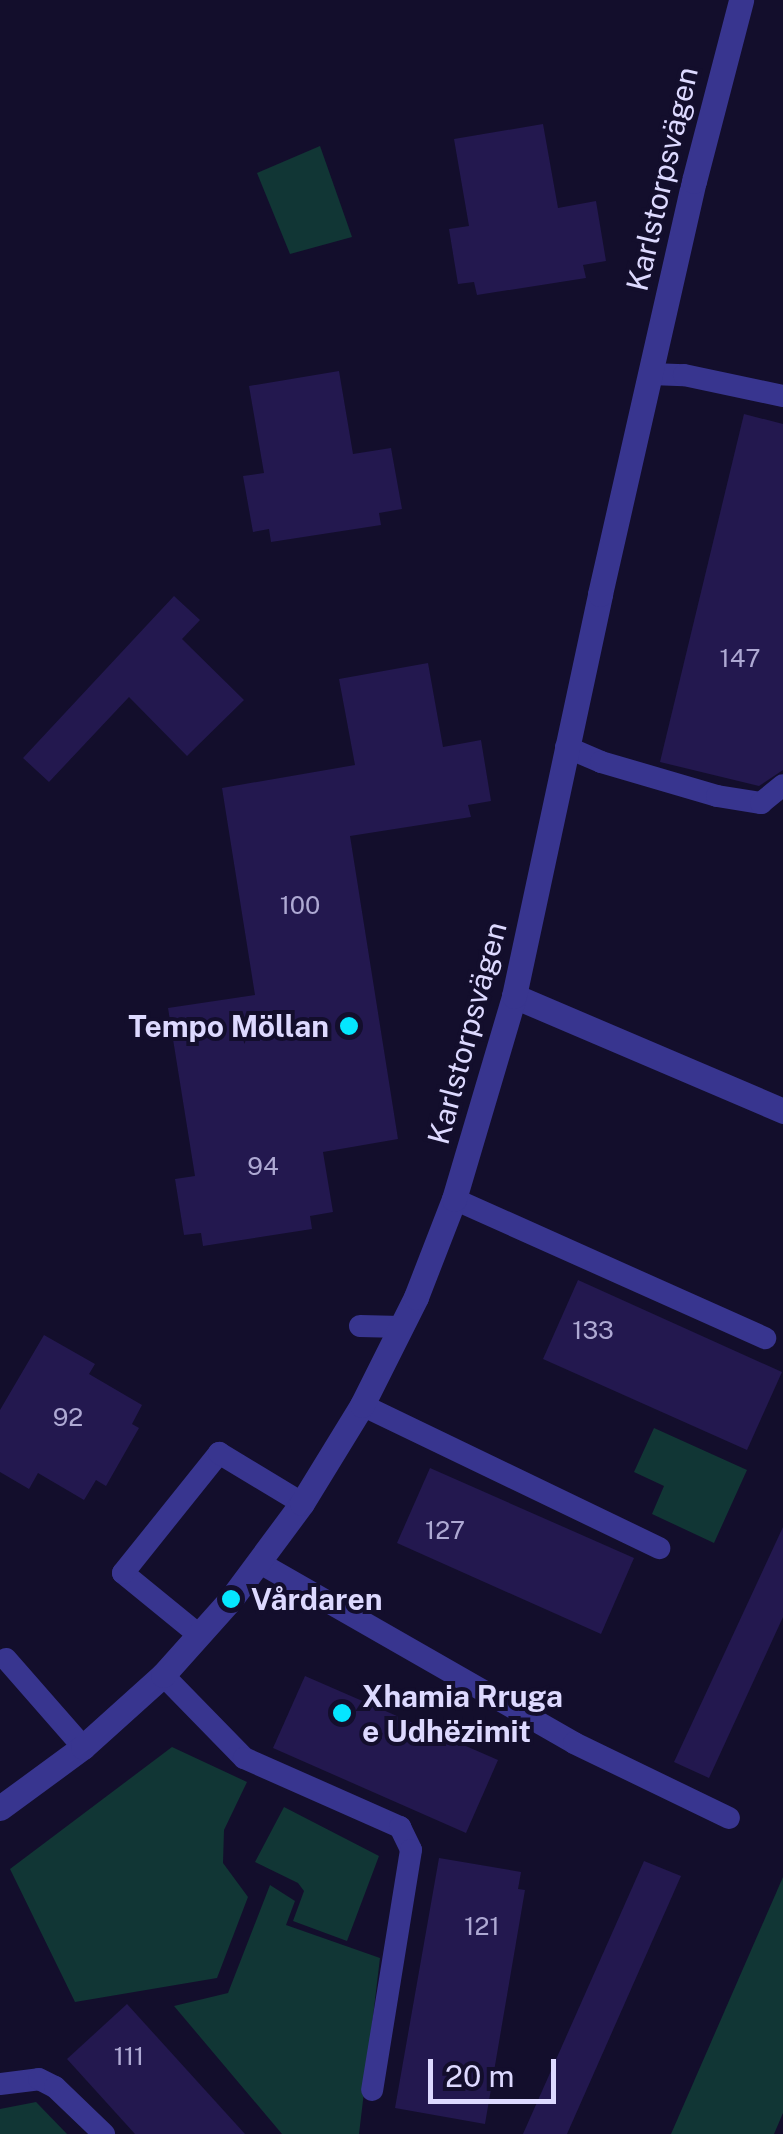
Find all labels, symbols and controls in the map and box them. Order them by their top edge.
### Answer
street label: Karlstorpsvägen [619,64,705,294]
house number: 147 [720,643,760,673]
house number: 100 [280,890,320,920]
street label: Karlstorpsvägen [420,918,514,1148]
place label: Tempo Möllan [128,1008,329,1044]
marker: Tempo Möllan [338,1015,360,1037]
house number: 94 [247,1151,279,1181]
house number: 133 [572,1315,614,1345]
house number: 92 [53,1402,83,1432]
house number: 127 [425,1515,465,1545]
place label: Vårdaren [251,1581,383,1617]
marker: Vårdaren [220,1588,242,1610]
place label: Xhamia Rruga e Udhëzimit [362,1678,563,1748]
marker: Xhamia Rruga e Udhëzimit [331,1702,353,1724]
house number: 121 [464,1911,500,1941]
scale bar [433,2039,560,2101]
house number: 111 [114,2041,144,2071]
text: 20 m [445,2058,514,2094]

